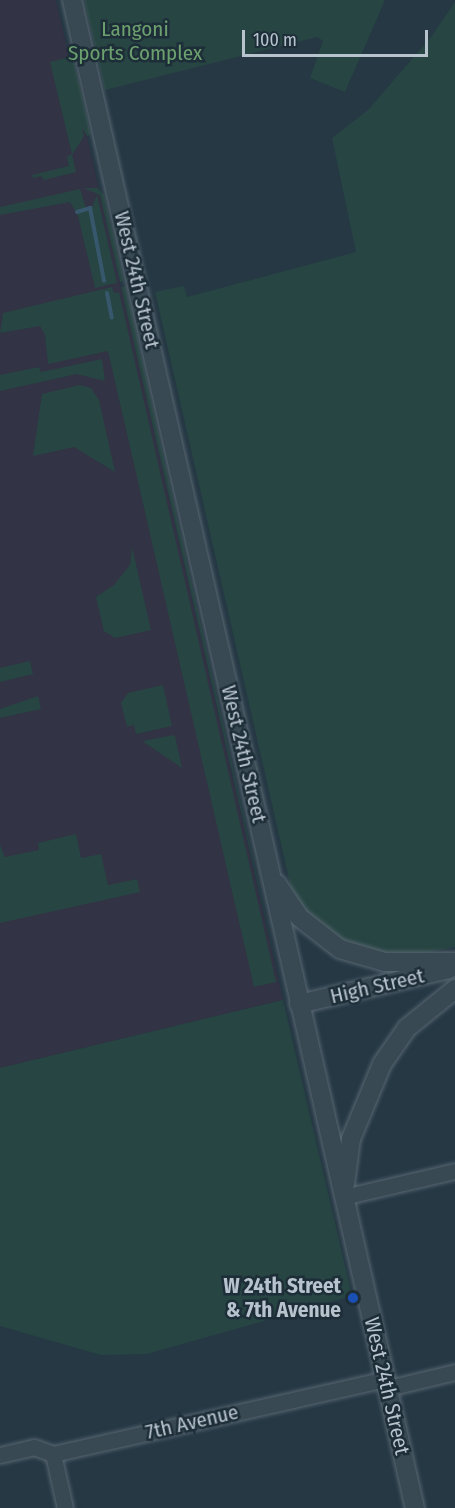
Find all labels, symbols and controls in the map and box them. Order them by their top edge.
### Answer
park label: Langoni Sports Complex [68,16,202,66]
scale bar [245,18,431,56]
text: 100 m [253,29,297,51]
street label: West 24th Street [109,209,165,351]
street label: West 24th Street [216,683,272,825]
street label: High Street [328,963,426,1009]
place label: W 24th Street & 7th Avenue [223,1273,341,1323]
marker: W 24th Street & 7th Avenue [346,1291,360,1305]
street label: West 24th Street [359,1315,415,1457]
street label: 7th Avenue [143,1399,241,1445]

